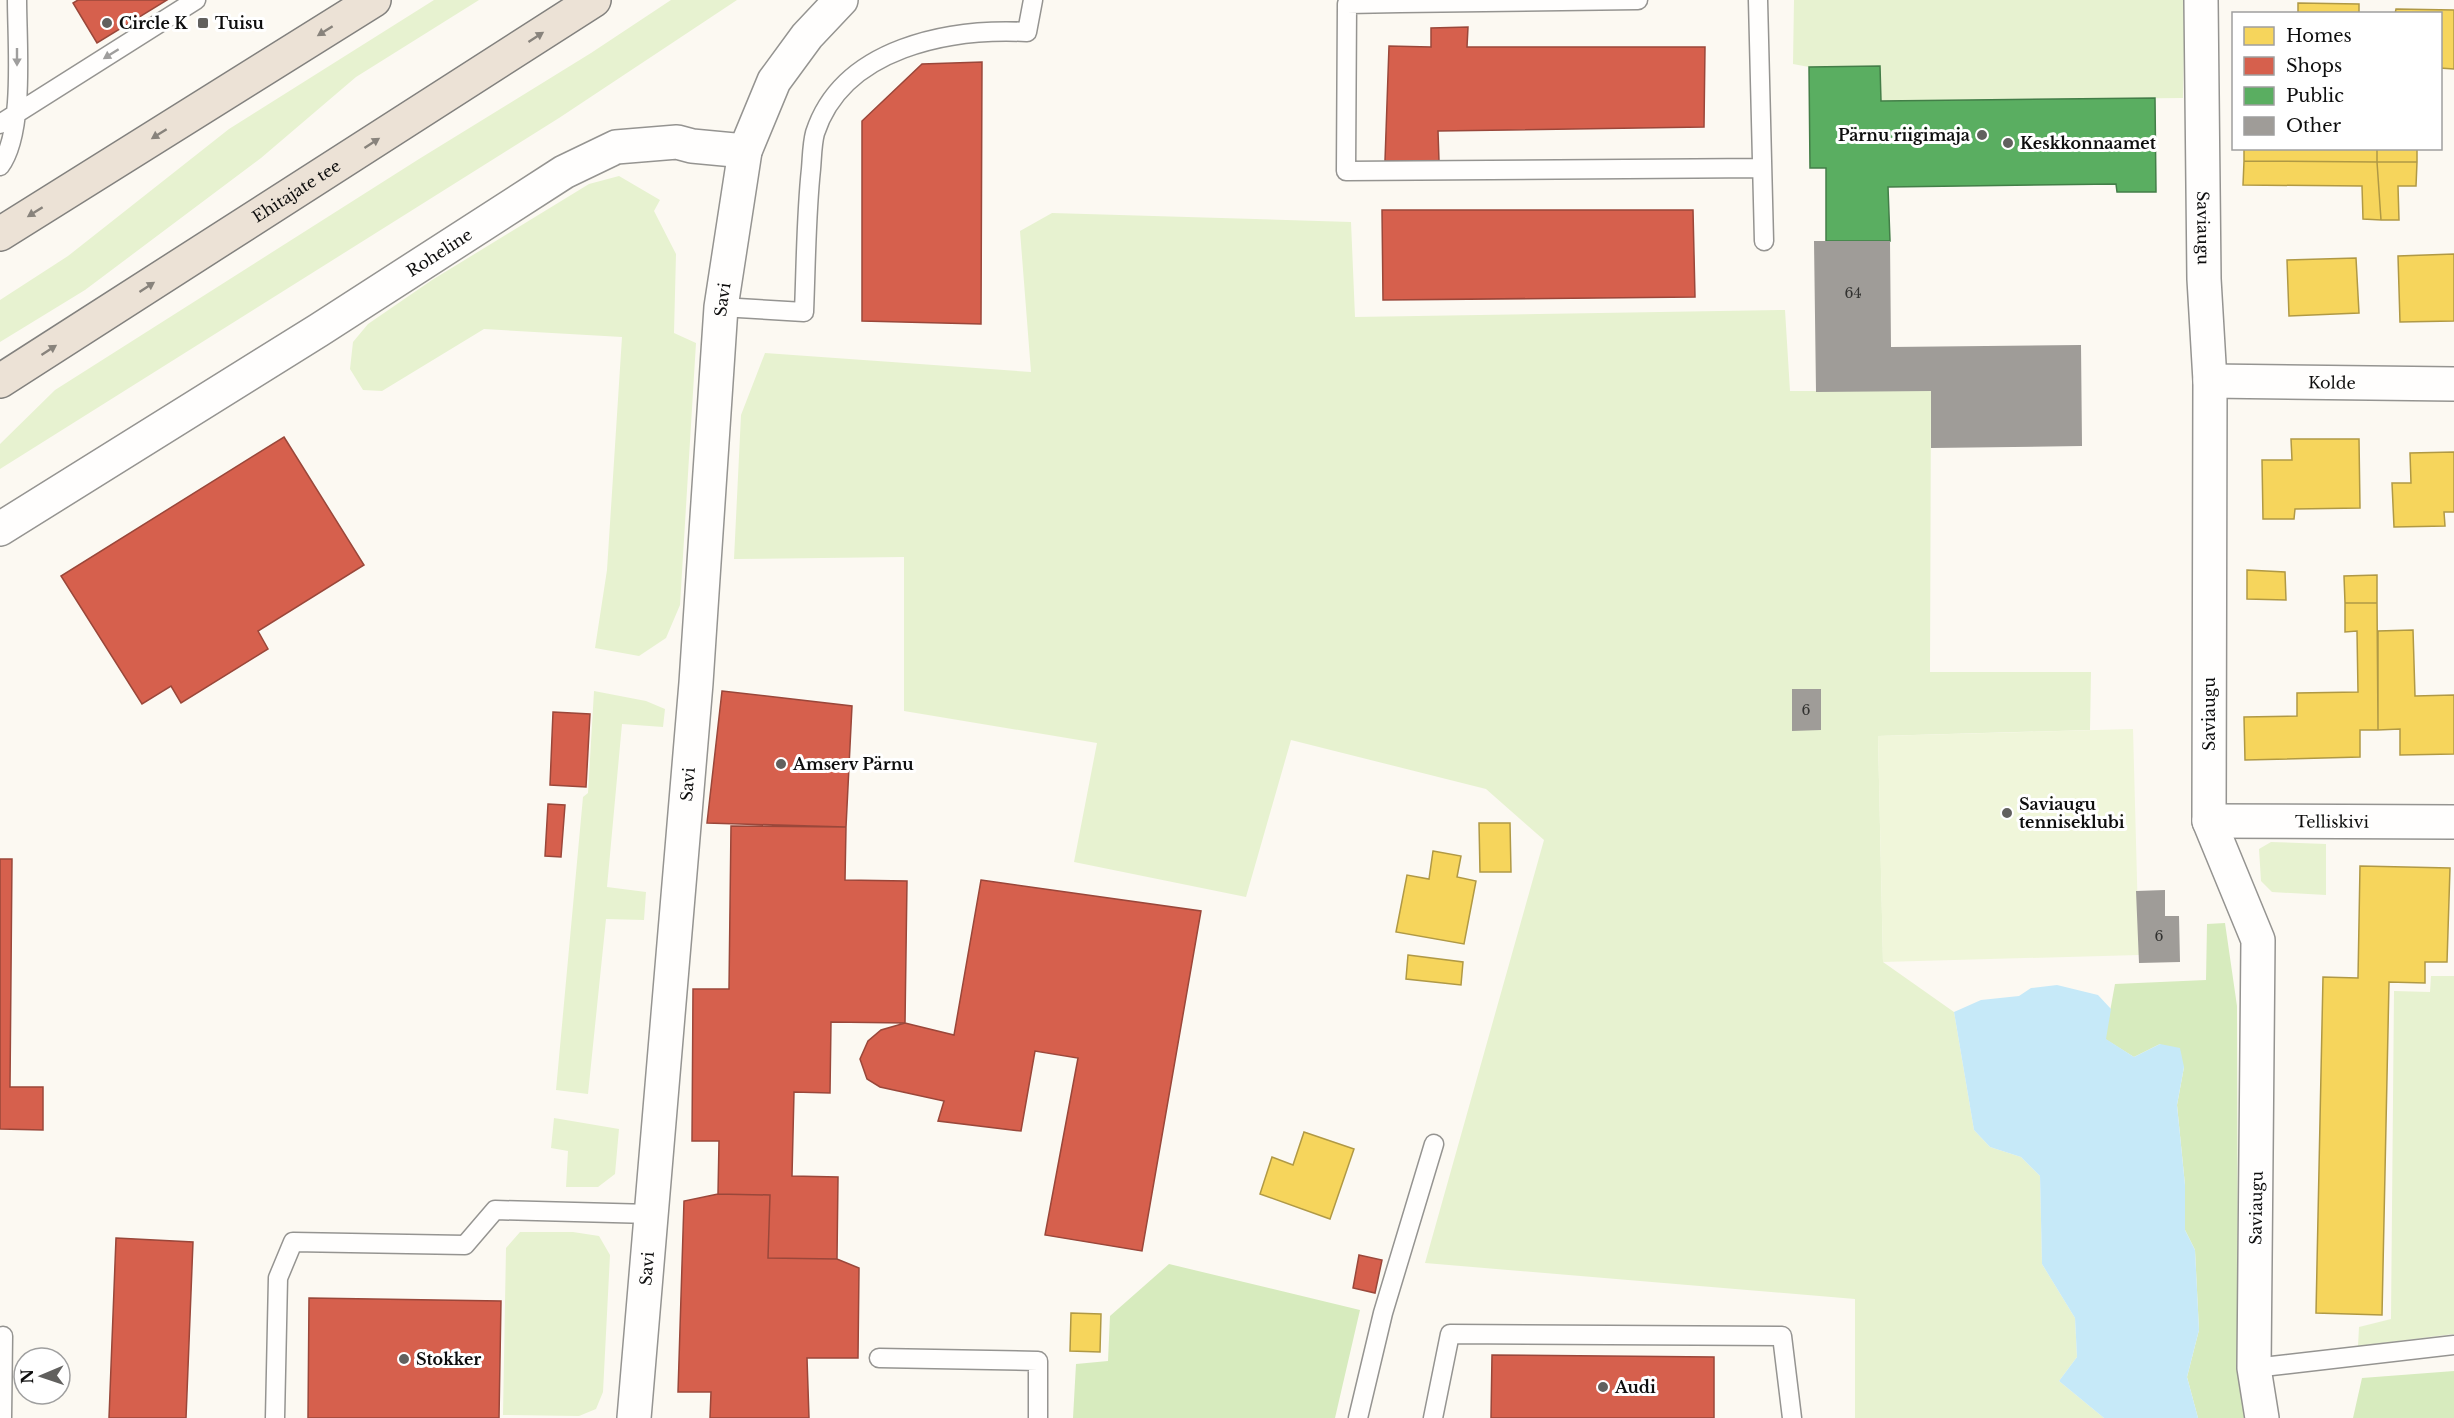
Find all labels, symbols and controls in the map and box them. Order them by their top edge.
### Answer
legend [2232,12,2442,150]
place label: Circle K [119,13,188,33]
place label: Tuisu [215,13,264,33]
marker: Circle K [100,16,114,30]
marker: Tuisu [196,16,210,30]
one-way arrow [317,25,333,36]
text: Homes [2286,25,2352,47]
one-way arrow [528,32,545,43]
one-way arrow [12,47,22,66]
one-way arrow [103,48,120,59]
text: Shops [2286,55,2342,77]
text: Public [2286,85,2344,107]
text: Other [2286,115,2342,137]
place label: Pärnu riigimaja [1838,125,1970,145]
marker: Pärnu riigimaja [1975,128,1989,142]
one-way arrow [151,129,168,140]
place label: Keskkonnaamet [2020,133,2157,153]
marker: Keskkonnaamet [2001,136,2015,150]
one-way arrow [364,137,380,148]
street label: Ehitajate tee [248,155,344,227]
street label: Saviaugu [2193,191,2214,265]
one-way arrow [27,206,43,217]
street label: Roheline [403,224,476,281]
one-way arrow [139,281,156,292]
street label: Savi [710,281,735,317]
house number: 64 [1844,284,1862,302]
one-way arrow [41,344,57,355]
street label: Kolde [2308,372,2356,393]
street label: Saviaugu [2199,677,2219,751]
house number: 6 [1801,701,1811,719]
place label: Amserv Pärnu [792,754,914,774]
marker: Amserv Pärnu [774,757,788,771]
street label: Savi [676,766,699,802]
place label: Saviaugu tenniseklubi [2019,794,2125,832]
marker: Saviaugu tenniseklubi [2000,806,2014,820]
street label: Telliskivi [2295,811,2370,832]
house number: 6 [2154,927,2164,945]
street label: Saviaugu [2245,1171,2267,1245]
street label: Savi [635,1250,658,1286]
north arrow [12,1346,72,1406]
place label: Stokker [416,1349,481,1369]
marker: Stokker [397,1352,411,1366]
text: N [17,1369,37,1384]
place label: Audi [1614,1377,1656,1397]
marker: Audi [1596,1380,1610,1394]

